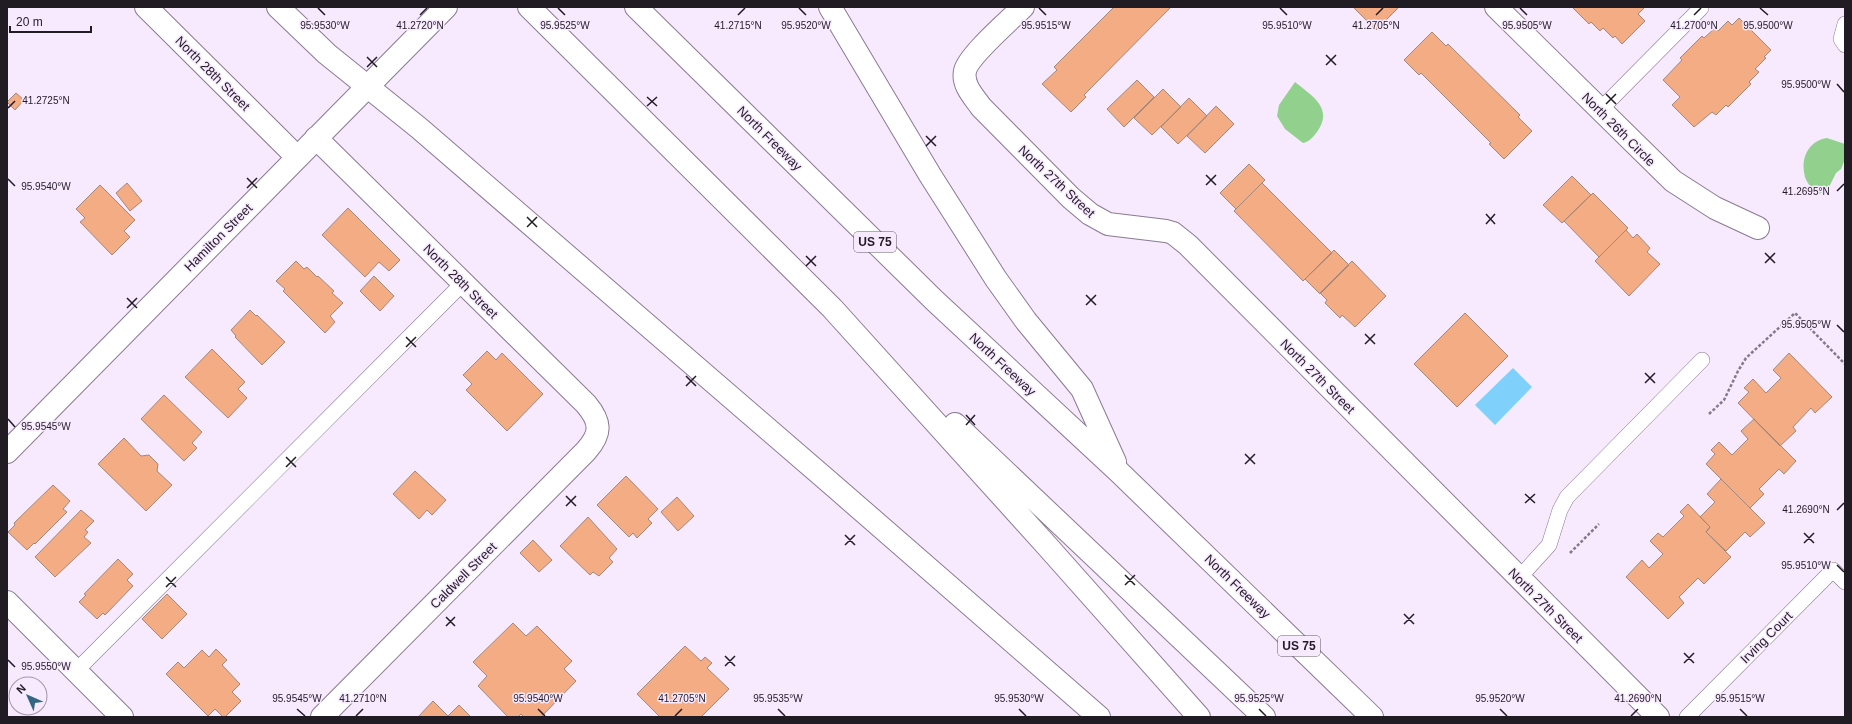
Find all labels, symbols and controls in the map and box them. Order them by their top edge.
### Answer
scale bar [10,8,91,34]
text: 20 m [16,15,43,29]
text: 95.9530°W [300,20,350,31]
text: 41.2720°N [396,20,444,31]
text: 95.9525°W [540,20,590,31]
text: 41.2715°N [714,20,762,31]
text: 95.9520°W [781,20,831,31]
text: 95.9515°W [1021,20,1071,31]
text: 95.9510°W [1262,20,1312,31]
text: 41.2705°N [1352,20,1400,31]
text: 95.9505°W [1502,20,1552,31]
text: 41.2700°N [1670,20,1718,31]
text: 95.9500°W [1743,20,1793,31]
street label: North 28th Street [172,33,253,114]
text: 95.9500°W [1781,79,1831,90]
street label: North 26th Circle [1579,90,1658,169]
text: 41.2725°N [22,95,70,106]
street label: North Freeway [734,103,805,174]
street label: North 27th Street [1015,142,1098,221]
text: 95.9540°W [21,181,71,192]
text: 41.2695°N [1782,186,1830,197]
street label: Hamilton Street [181,200,256,274]
road number: US 75 [854,232,896,252]
street label: North 28th Street [420,241,501,322]
text: 95.9505°W [1781,319,1831,330]
street label: North Freeway [966,330,1039,399]
street label: North 27th Street [1277,336,1358,417]
text: 95.9545°W [21,421,71,432]
text: 41.2690°N [1782,504,1830,515]
street label: Caldwell Street [427,539,500,612]
street label: North Freeway [1202,551,1274,622]
text: 95.9510°W [1781,560,1831,571]
street label: North 27th Street [1505,565,1586,646]
street label: Irving Court [1737,608,1796,666]
road number: US 75 [1278,636,1320,656]
text: 95.9550°W [21,661,71,672]
north arrow [8,676,48,716]
text: N [14,682,28,696]
text: 95.9545°W [272,693,322,704]
text: 41.2710°N [339,693,387,704]
text: 95.9540°W [513,693,563,704]
text: 41.2705°N [658,693,706,704]
text: 95.9535°W [753,693,803,704]
text: 95.9530°W [994,693,1044,704]
text: 95.9525°W [1234,693,1284,704]
text: 95.9520°W [1475,693,1525,704]
text: 41.2690°N [1614,693,1662,704]
text: 95.9515°W [1715,693,1765,704]

